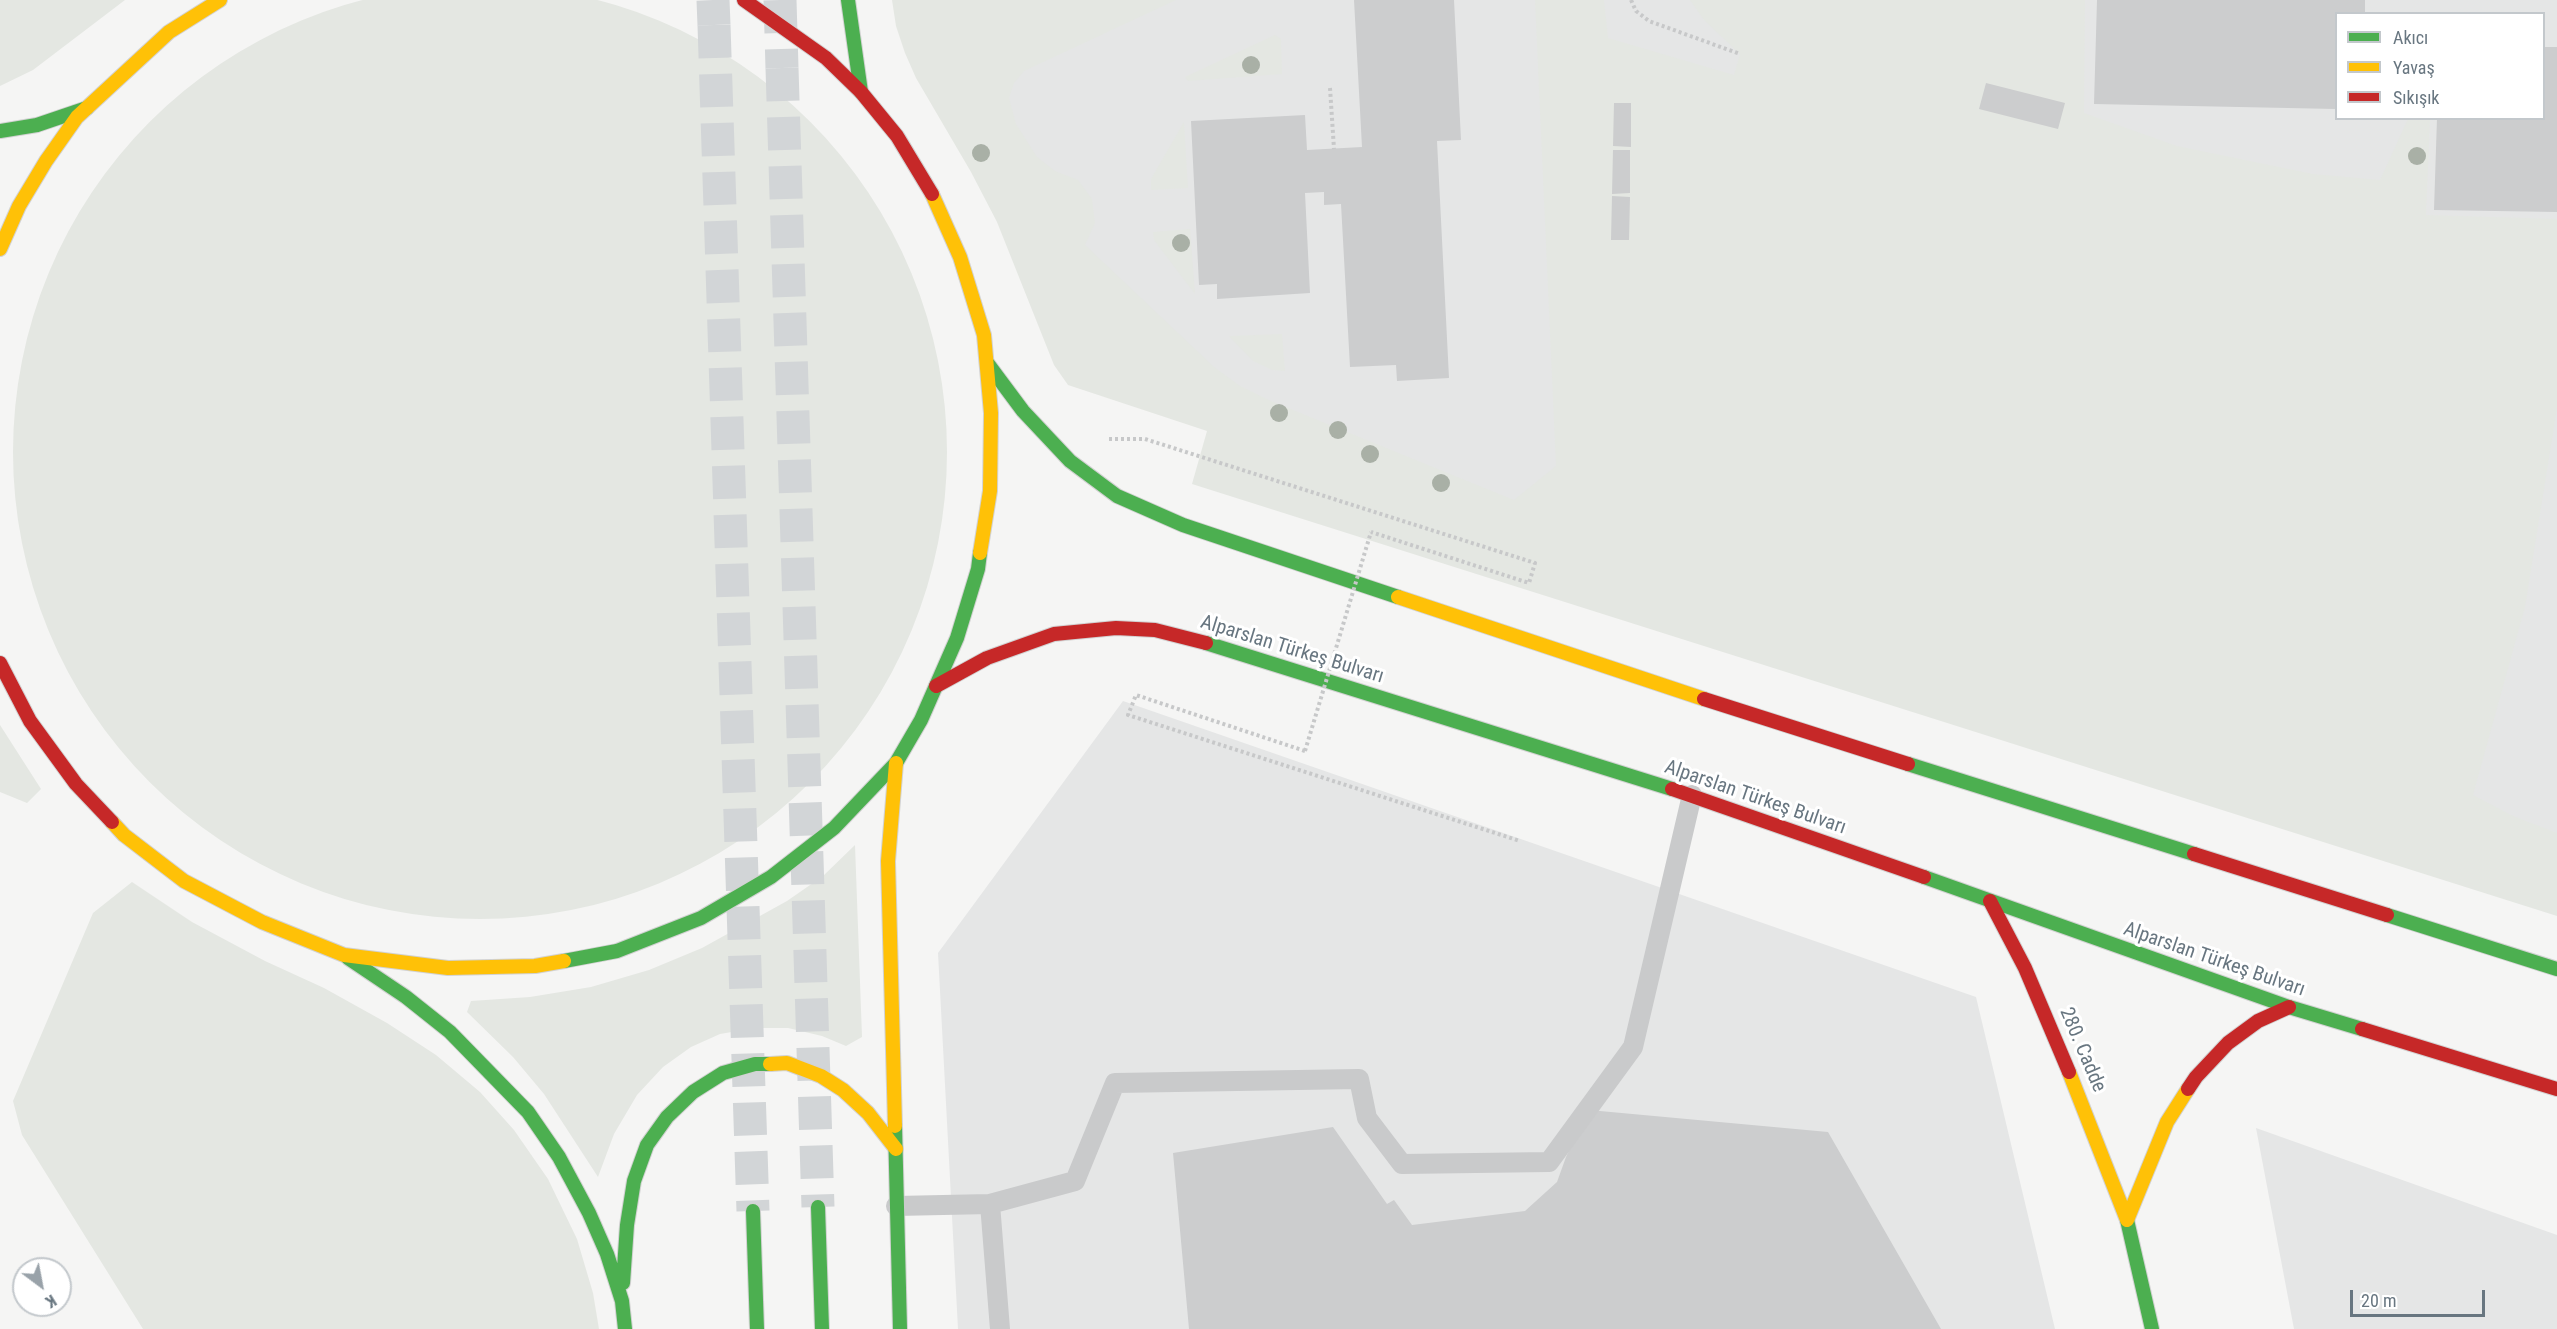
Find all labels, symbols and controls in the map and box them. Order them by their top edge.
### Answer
legend [2335,12,2545,120]
text: Akıcı [2393,27,2428,48]
text: Yavaş [2393,57,2435,78]
text: Sıkışık [2393,87,2439,108]
street label: Alparslan Türkeş Bulvarı [1197,611,1387,689]
street label: Alparslan Türkeş Bulvarı [1661,756,1849,840]
street label: Alparslan Türkeş Bulvarı [2120,918,2308,1002]
street label: 280. Cadde [2053,1004,2111,1096]
north arrow [12,1257,72,1317]
scale bar [2353,1278,2488,1316]
text: 20 m [2361,1290,2396,1311]
text: K [42,1291,60,1311]

